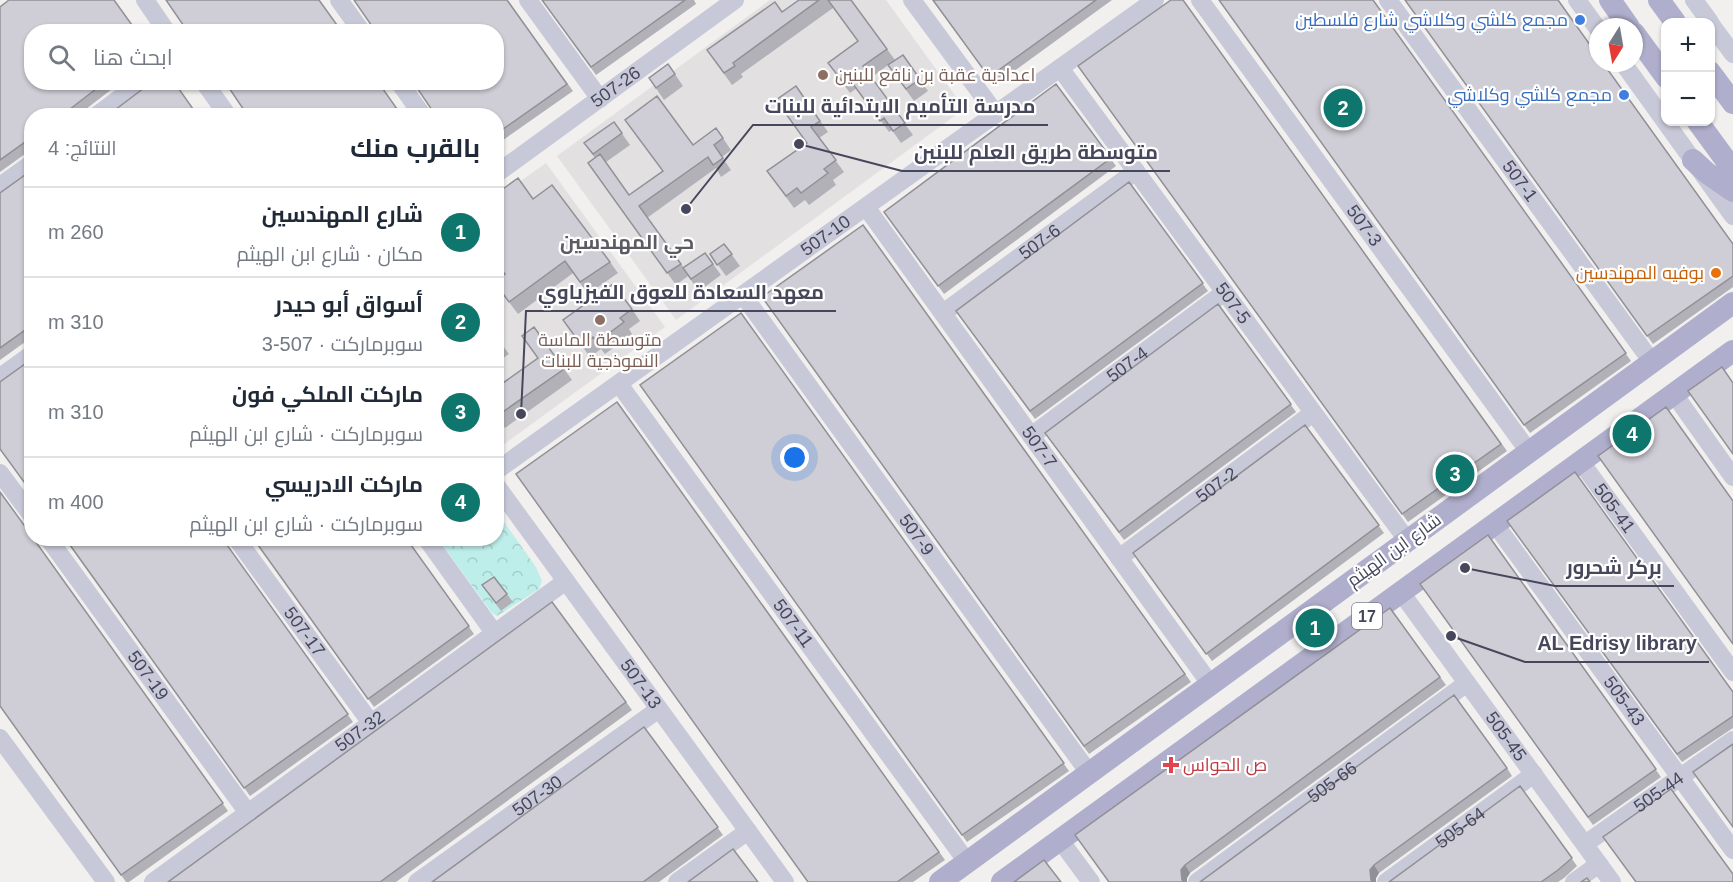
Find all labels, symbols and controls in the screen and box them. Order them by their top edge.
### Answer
place label: مجمع كلشي وكلاشي شارع فلسطين [1295,10,1568,33]
marker: مجمع كلشي وكلاشي شارع فلسطين [1573,13,1587,27]
north arrow [1589,18,1643,72]
map controls [1661,18,1715,126]
button: + [1661,18,1715,72]
search box [24,24,504,90]
icon: search [45,41,78,74]
text: ابحث هنا [93,45,173,70]
street label: 507-26 [587,62,644,111]
place label: اعدادية عقبة بن نافع للبنين [835,65,1035,87]
marker: اعدادية عقبة بن نافع للبنين [816,68,830,82]
button: − [1661,72,1715,126]
place label: مجمع كلشي وكلاشي [1447,85,1612,108]
pin: 2 [1324,86,1362,130]
callout: مدرسة التأميم الابتدائية للبنات [753,87,1048,125]
marker: مجمع كلشي وكلاشي [1617,88,1631,102]
text: مدرسة التأميم الابتدائية للبنات [765,92,1035,120]
text: بالقرب منك [350,133,480,163]
callout: متوسطة طريق العلم للبنين [902,133,1170,171]
text: النتائج: 4 [48,137,117,159]
text: متوسطة طريق العلم للبنين [914,141,1158,166]
street label: 507-1 [1498,156,1542,205]
street label: 507-3 [1343,201,1386,250]
text: شارع المهندسين [262,202,423,227]
street label: 507-10 [797,211,854,260]
street label: 507-6 [1015,220,1064,264]
text: 260 m [48,221,104,243]
text: 1 [455,221,466,243]
district label: حي المهندسين [560,231,694,258]
text: مكان · شارع ابن الهيثم [236,243,423,265]
place label: بوفيه المهندسين [1576,263,1704,284]
marker: بوفيه المهندسين [1709,266,1723,280]
callout: معهد السعادة للعوق الفيزياوي [526,273,836,311]
street label: 507-5 [1211,279,1255,328]
text: معهد السعادة للعوق الفيزياوي [538,281,824,308]
text: أسواق أبو حيدر [275,292,423,317]
text: 310 m [48,311,104,333]
text: 2 [455,311,466,333]
marker: متوسطة الماسة النموذجية للبنات [593,313,607,327]
place label: متوسطة الماسة النموذجية للبنات [538,330,662,372]
text: سوبرماركت · 507-3 [262,333,423,355]
street label: 507-4 [1103,343,1152,386]
text: ماركت الملكي فون [232,382,423,407]
text: 310 m [48,401,104,423]
text: 3 [455,401,466,423]
pin: 4 [1612,412,1652,456]
street label: 507-7 [1018,422,1061,472]
text: سوبرماركت · شارع ابن الهيثم [189,423,423,445]
your location [780,443,809,472]
pin: 3 [1436,452,1474,496]
street label: 507-2 [1192,463,1241,507]
text: ماركت الادريسي [265,472,423,497]
street label: 505-41 [1590,480,1639,537]
text: 400 m [48,491,104,513]
text: 4 [455,491,466,513]
street label: شارع ابن الهيثم [1343,509,1446,592]
street label: 507-9 [895,510,938,559]
text: سوبرماركت · شارع ابن الهيثم [189,513,423,535]
callout: بركر شحرور [1555,548,1674,586]
text: بركر شحرور [1565,556,1662,579]
street label: 507-11 [769,595,817,651]
street label: 507-17 [280,603,329,660]
road number: 17 [1352,603,1382,629]
pin: 1 [1296,606,1334,650]
callout: AL Edrisy library [1525,624,1709,662]
text: AL Edrisy library [1537,632,1698,654]
street label: 507-19 [123,647,173,704]
street label: 507-13 [616,655,665,712]
street label: 505-43 [1600,672,1649,729]
street label: 507-32 [331,707,388,756]
street label: 505-45 [1481,708,1531,765]
place label: ص الحواس [1183,755,1267,776]
marker: ص الحواس [1164,758,1178,772]
street label: 505-66 [1304,758,1361,807]
street label: 505-44 [1630,768,1687,817]
street label: 507-30 [509,771,566,820]
street label: 505-64 [1432,803,1489,852]

